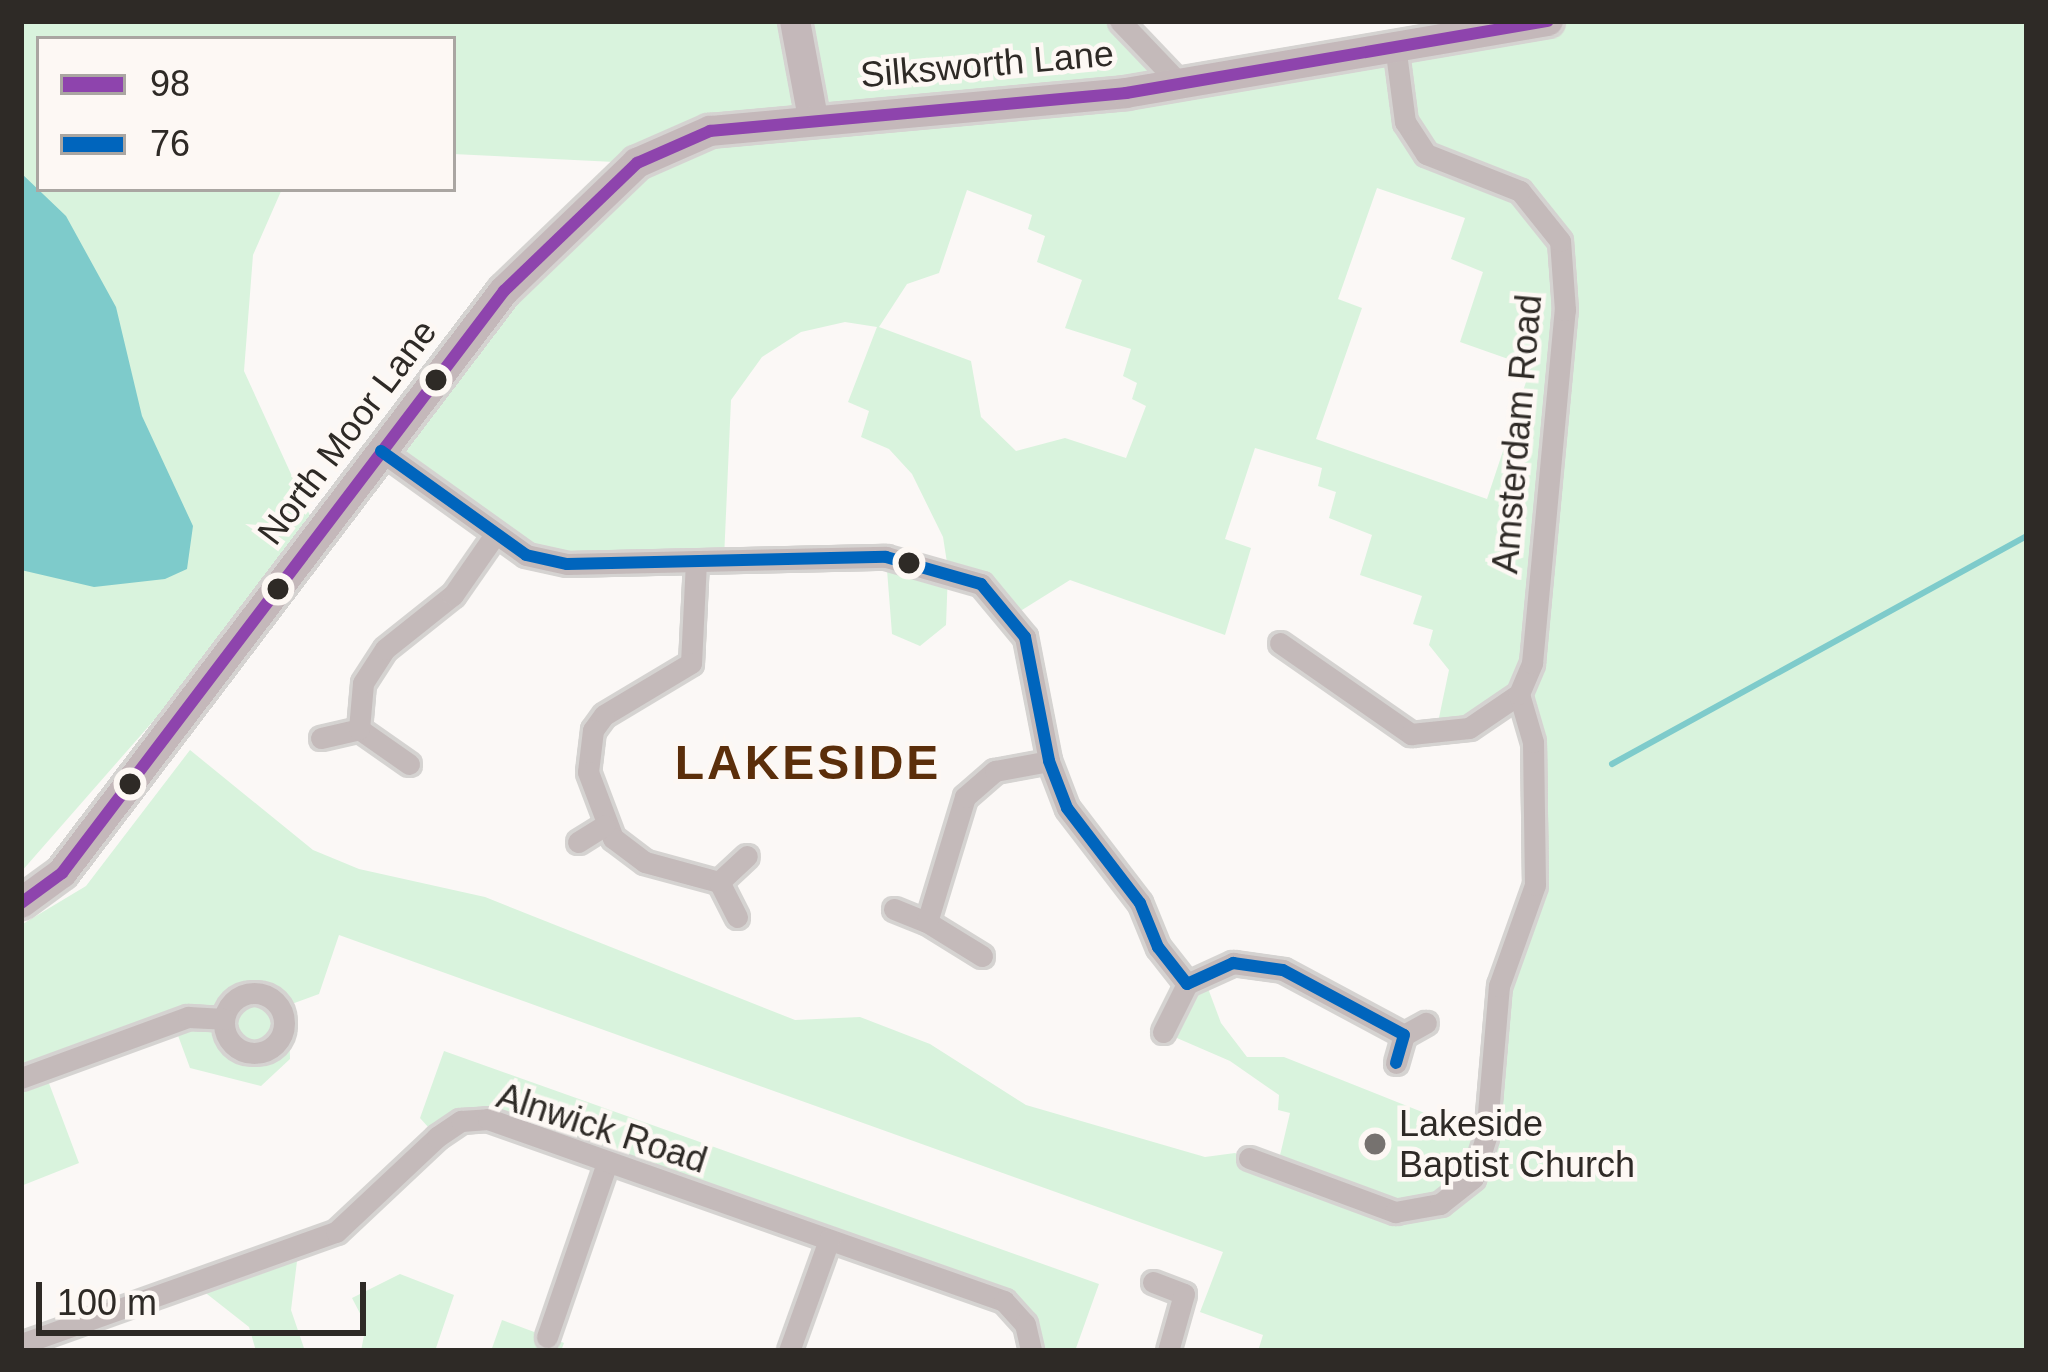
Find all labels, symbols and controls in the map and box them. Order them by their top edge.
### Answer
street label: Silksworth Lane [859,31,1115,97]
legend [36,36,456,192]
text: 98 [150,63,190,104]
text: 76 [150,123,190,164]
street label: Amsterdam Road [1483,293,1551,575]
street label: North Moor Lane [248,311,446,553]
unlabelled marker [425,369,447,391]
unlabelled marker [898,552,920,574]
unlabelled marker [267,578,289,600]
district label: LAKESIDE [675,734,941,792]
unlabelled marker [119,773,141,795]
street label: Alnwick Road [492,1074,712,1182]
place label: Lakeside Baptist Church [1399,1101,1635,1186]
marker: Lakeside Baptist Church [1362,1131,1388,1157]
scale bar [42,1258,372,1332]
text: 100 m [57,1282,157,1323]

